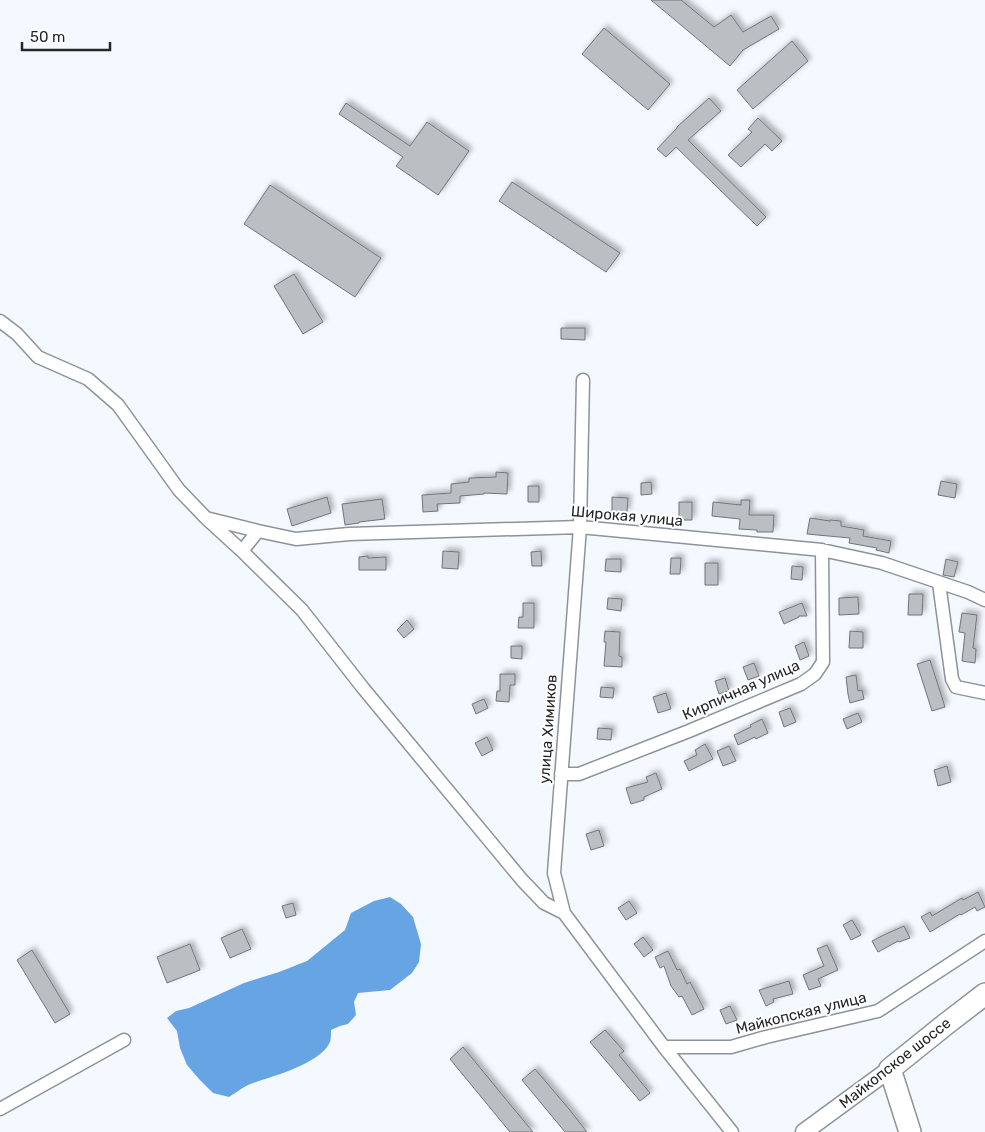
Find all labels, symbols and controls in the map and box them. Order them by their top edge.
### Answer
scale bar [22,20,110,52]
text: 50 m [30,28,65,46]
street label: Широкая улица [570,502,684,530]
street label: Кирпичная улица [680,656,802,724]
street label: улица Химиков [535,674,561,784]
street label: Майкопская улица [734,988,868,1038]
street label: Майкопское шоссе [836,1014,954,1112]

